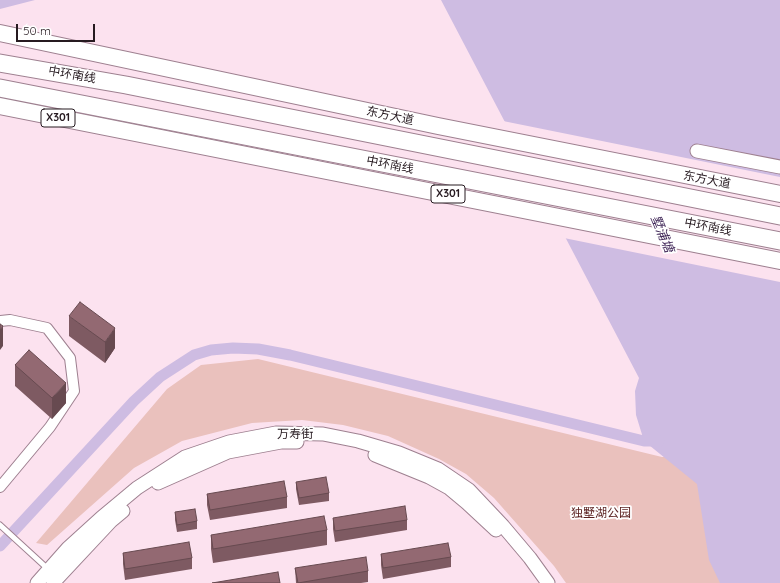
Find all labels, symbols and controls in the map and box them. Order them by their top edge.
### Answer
scale bar [18,16,97,42]
text: 50 m [23,23,51,38]
street label: 中环南线 [47,64,97,86]
street label: 东方大道 [365,104,415,128]
road number: X301 [41,109,75,127]
street label: 中环南线 [365,153,415,177]
street label: 东方大道 [682,168,732,192]
road number: X301 [431,185,465,203]
water label: 墅浦塘 [647,213,677,255]
street label: 中环南线 [683,215,733,239]
street label: 万寿街 [277,427,313,441]
park label: 独墅湖公园 [571,506,631,520]

